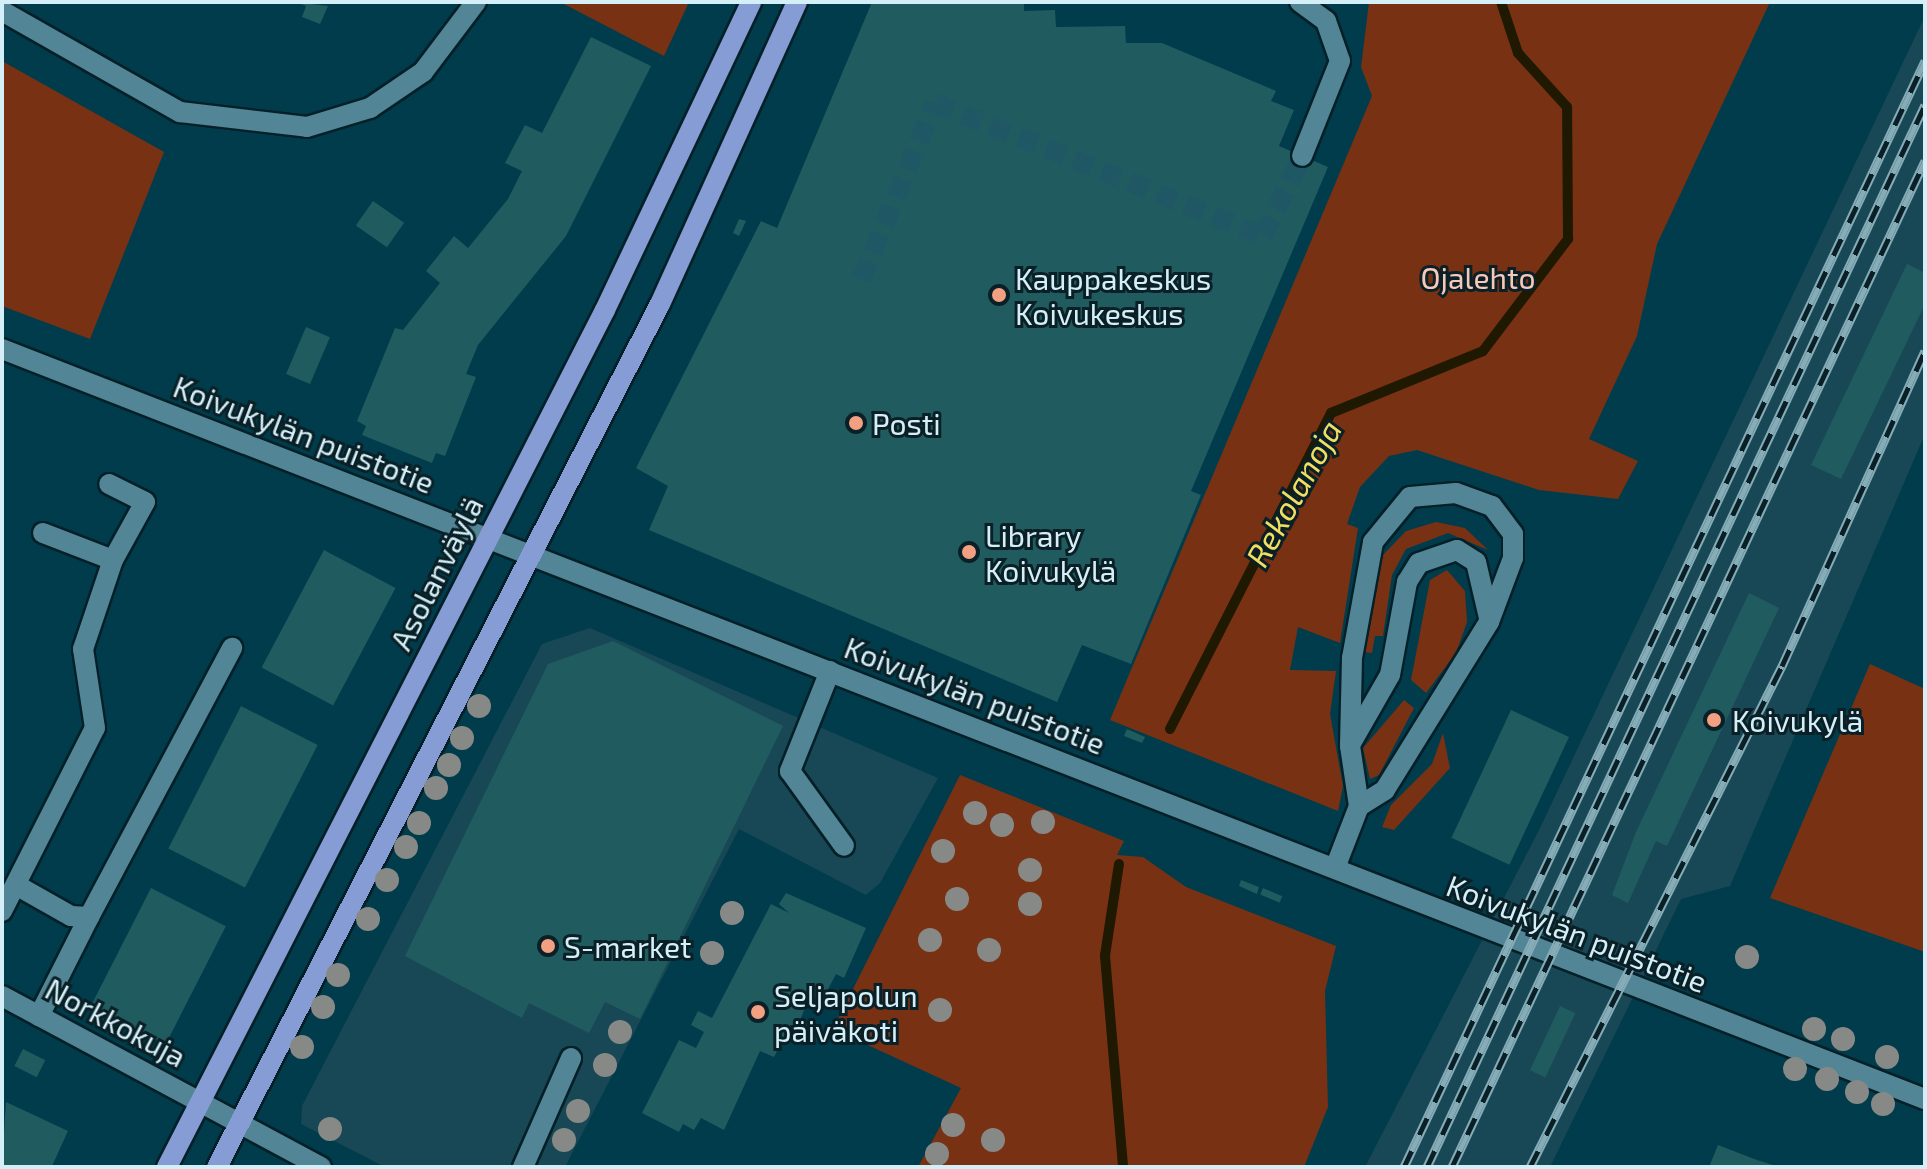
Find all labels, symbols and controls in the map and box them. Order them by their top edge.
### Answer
park label: Ojalehto [1421,259,1535,295]
place label: Kauppakeskus Koivukeskus [1015,260,1211,330]
marker: Kauppakeskus Koivukeskus [990,286,1008,304]
street label: Koivukylän puistotie [169,368,439,500]
place label: Posti [872,405,941,441]
water label: Rekolanoja [1237,413,1349,573]
marker: Posti [847,414,865,432]
street label: Asolanväylä [382,490,490,656]
place label: Library Koivukylä [985,517,1116,588]
marker: Library Koivukylä [960,543,978,561]
street label: Koivukylän puistotie [840,629,1110,761]
place label: Koivukylä [1732,702,1863,738]
marker: Koivukylä [1703,709,1725,731]
street label: Koivukylän puistotie [1442,867,1712,999]
place label: S-market [564,928,691,964]
marker: S-market [539,937,557,955]
street label: Norkkokuja [40,970,192,1074]
place label: Seljapolun päiväkoti [774,977,918,1048]
marker: Seljapolun päiväkoti [749,1003,767,1021]

